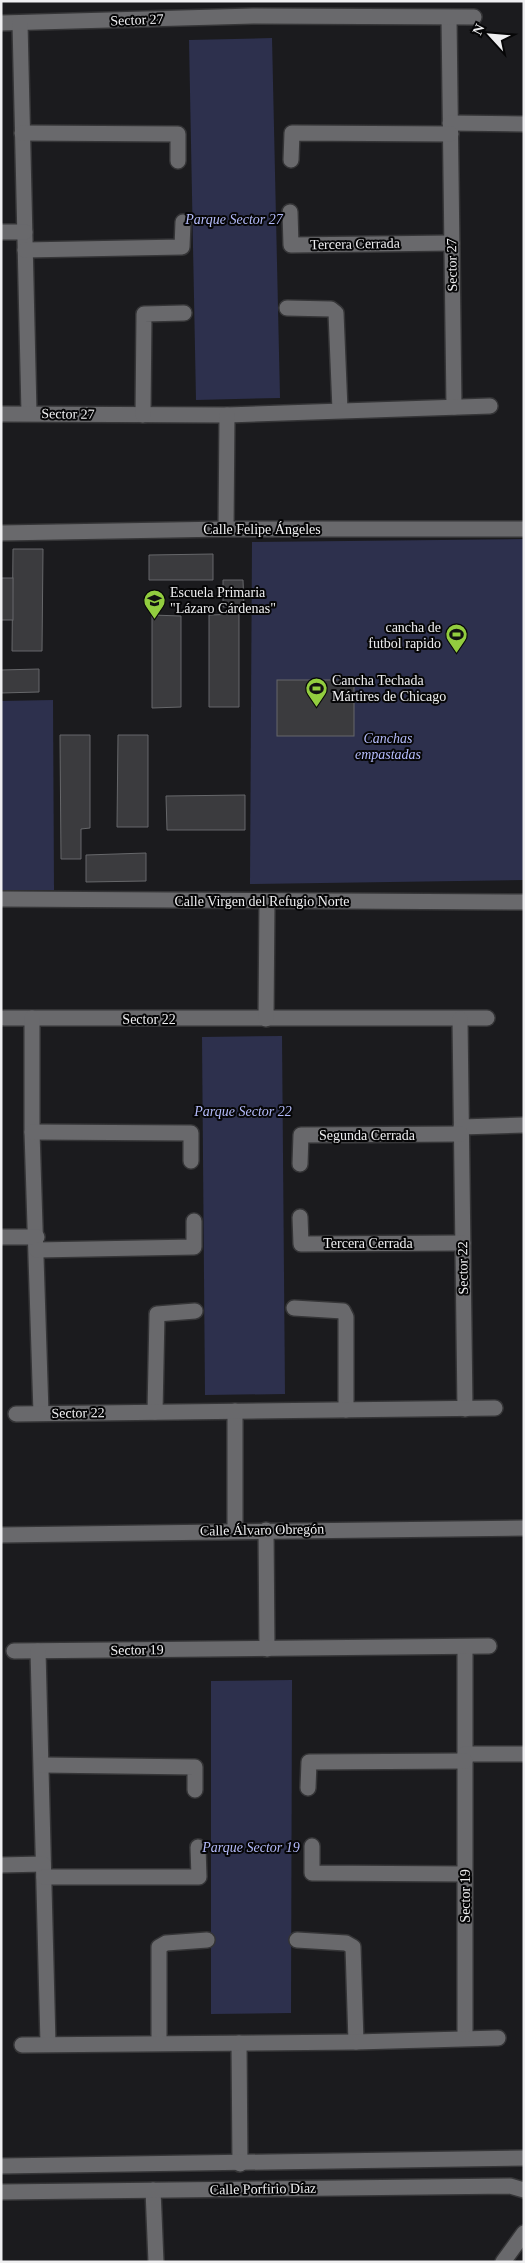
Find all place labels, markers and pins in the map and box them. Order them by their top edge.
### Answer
place label: Escuela Primaria "Lázaro Cárdenas" [170,585,276,616]
school or university icon: Escuela Primaria "Lázaro Cárdenas" [142,588,166,619]
place label: cancha de futbol rapido [368,620,441,651]
sports icon: cancha de futbol rapido [445,623,469,654]
place label: Cancha Techada Mártires de Chicago [332,673,446,704]
sports icon: Cancha Techada Mártires de Chicago [304,676,328,707]

